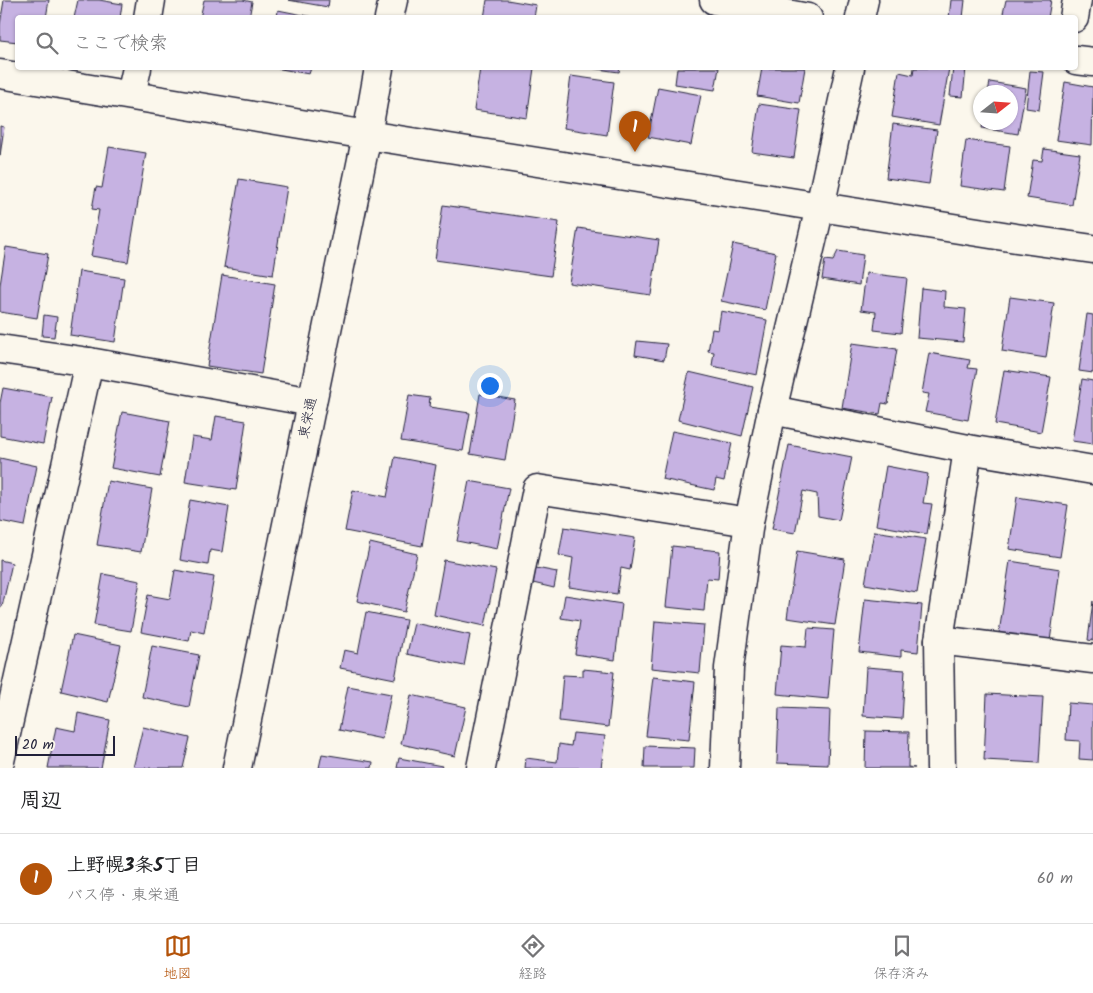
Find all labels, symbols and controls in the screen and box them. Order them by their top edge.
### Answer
search box [15,15,1078,70]
icon: search [33,29,61,57]
text: ここで検索 [73,29,168,59]
north arrow [973,85,1018,130]
pin: 1 [619,111,651,152]
your location [477,373,503,399]
street label: 東栄通 [293,395,323,441]
scale bar [15,733,115,756]
text: 20 m [22,734,54,756]
text: 周辺 [20,785,62,818]
text: 上野幌3条5丁目 [67,851,201,881]
text: 1 [34,866,38,891]
text: 60 m [1037,866,1073,891]
text: バス停 · 東栄通 [67,883,180,908]
tab: 地図 [164,932,192,985]
tab: 経路 [519,932,547,985]
tab: 保存済み [874,932,930,985]

